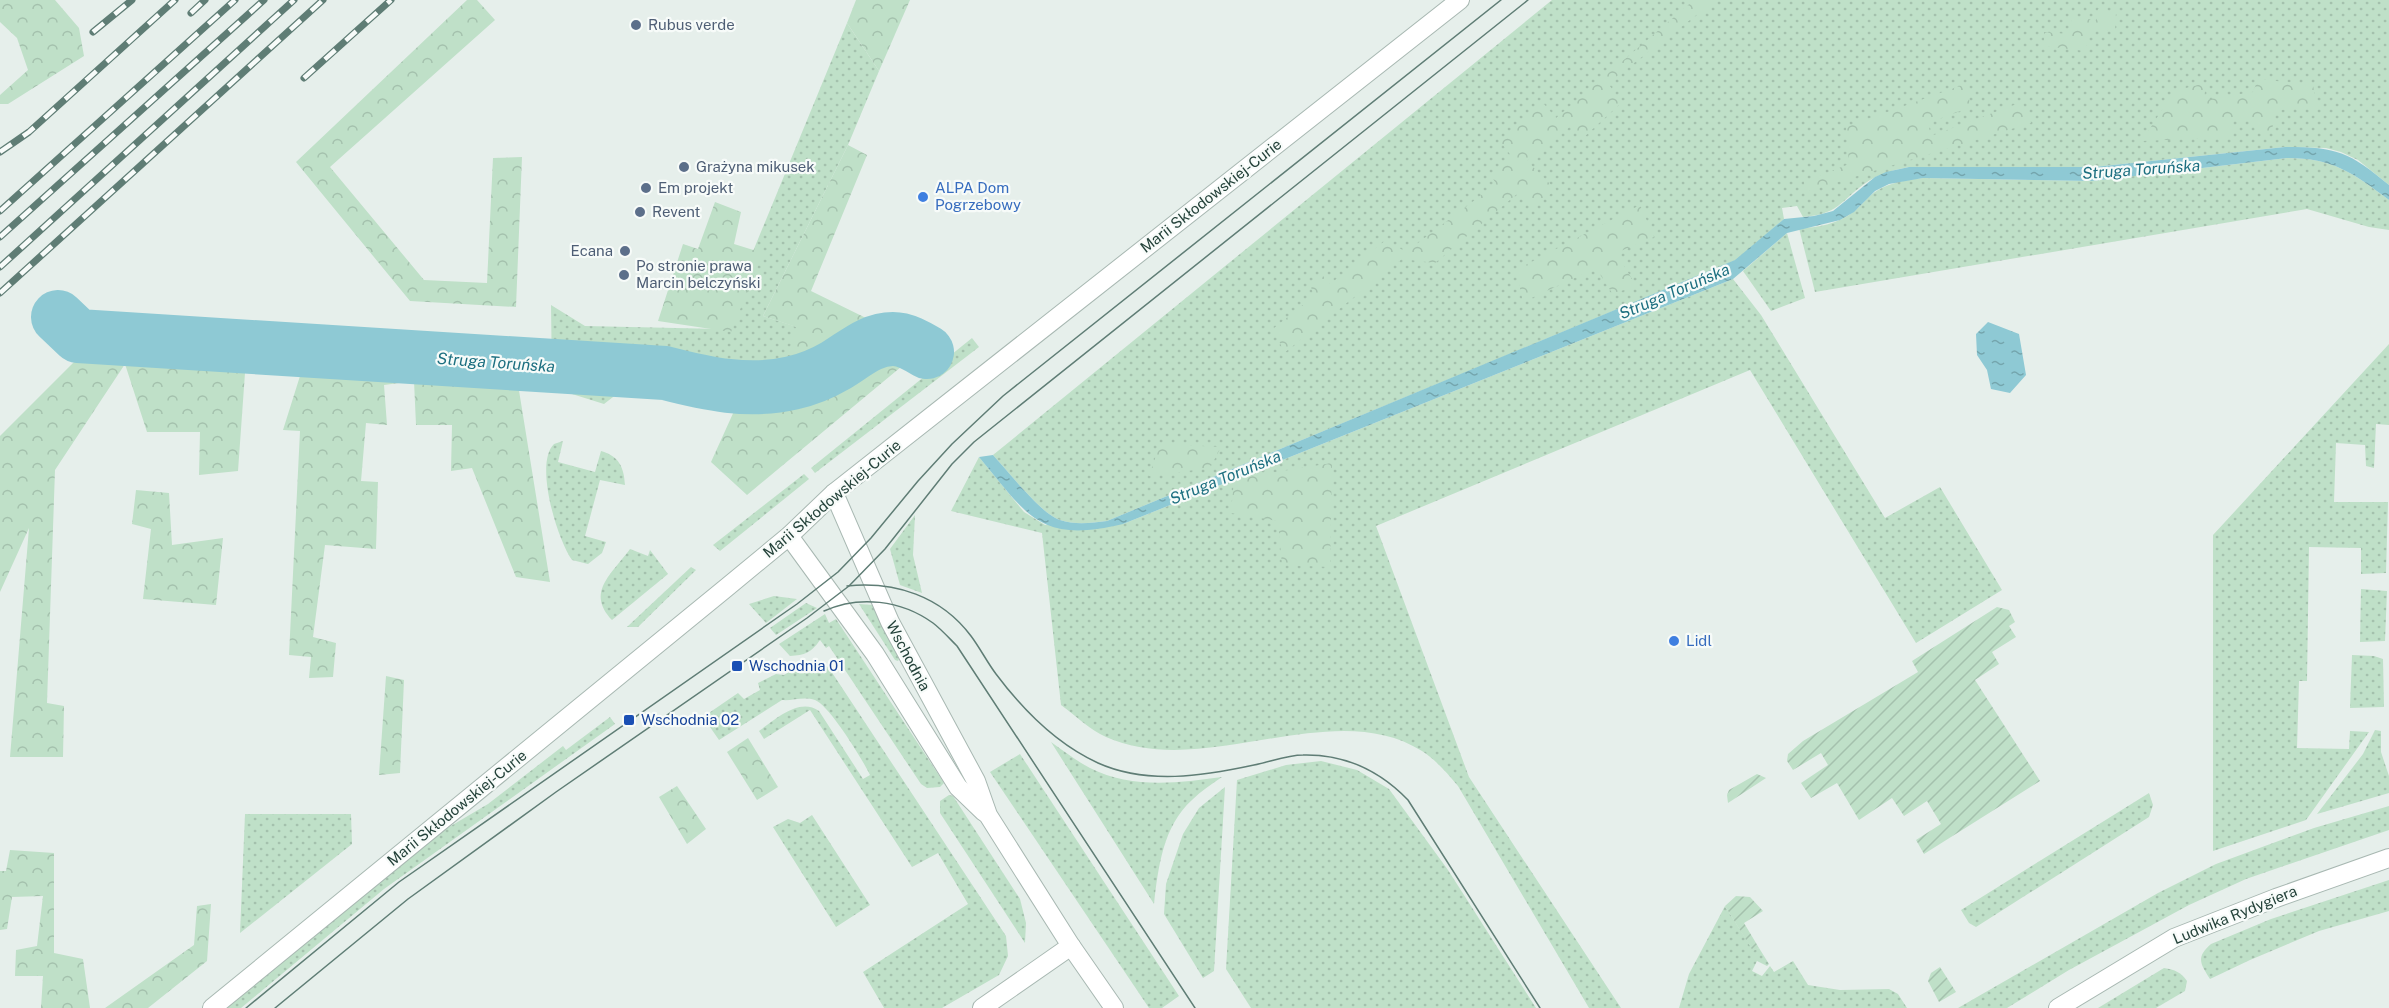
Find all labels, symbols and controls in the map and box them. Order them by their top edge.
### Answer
place label: Rubus verde [648,16,735,33]
marker: Rubus verde [629,18,643,32]
street label: Marii Skłodowskiej-Curie [1137,135,1285,256]
water label: Struga Toruńska [2081,156,2201,183]
place label: Grażyna mikusek [696,158,815,175]
marker: Grażyna mikusek [677,160,691,174]
place label: Em projekt [658,179,734,196]
place label: ALPA Dom Pogrzebowy [935,179,1021,213]
marker: Em projekt [639,181,653,195]
marker: ALPA Dom Pogrzebowy [916,190,930,204]
place label: Revent [652,203,700,220]
marker: Revent [633,205,647,219]
place label: Ecana [571,242,613,259]
marker: Ecana [618,244,632,258]
place label: Po stronie prawa Marcin belczyński [636,257,760,291]
water label: Struga Toruńska [1616,260,1732,323]
marker: Po stronie prawa Marcin belczyński [617,268,631,282]
water label: Struga Toruńska [436,349,556,376]
street label: Marii Skłodowskiej-Curie [759,436,904,561]
water label: Struga Toruńska [1167,447,1284,508]
street label: Wschodnia [883,618,934,694]
place label: Lidl [1686,632,1712,649]
marker: Lidl [1667,634,1681,648]
place label: Wschodnia 01 [749,657,844,674]
marker: Wschodnia 01 [730,659,744,673]
place label: Wschodnia 02 [641,711,739,728]
marker: Wschodnia 02 [622,713,636,727]
street label: Marii Skłodowskiej-Curie [384,746,530,869]
street label: Ludwika Rydygiera [2170,882,2299,947]

